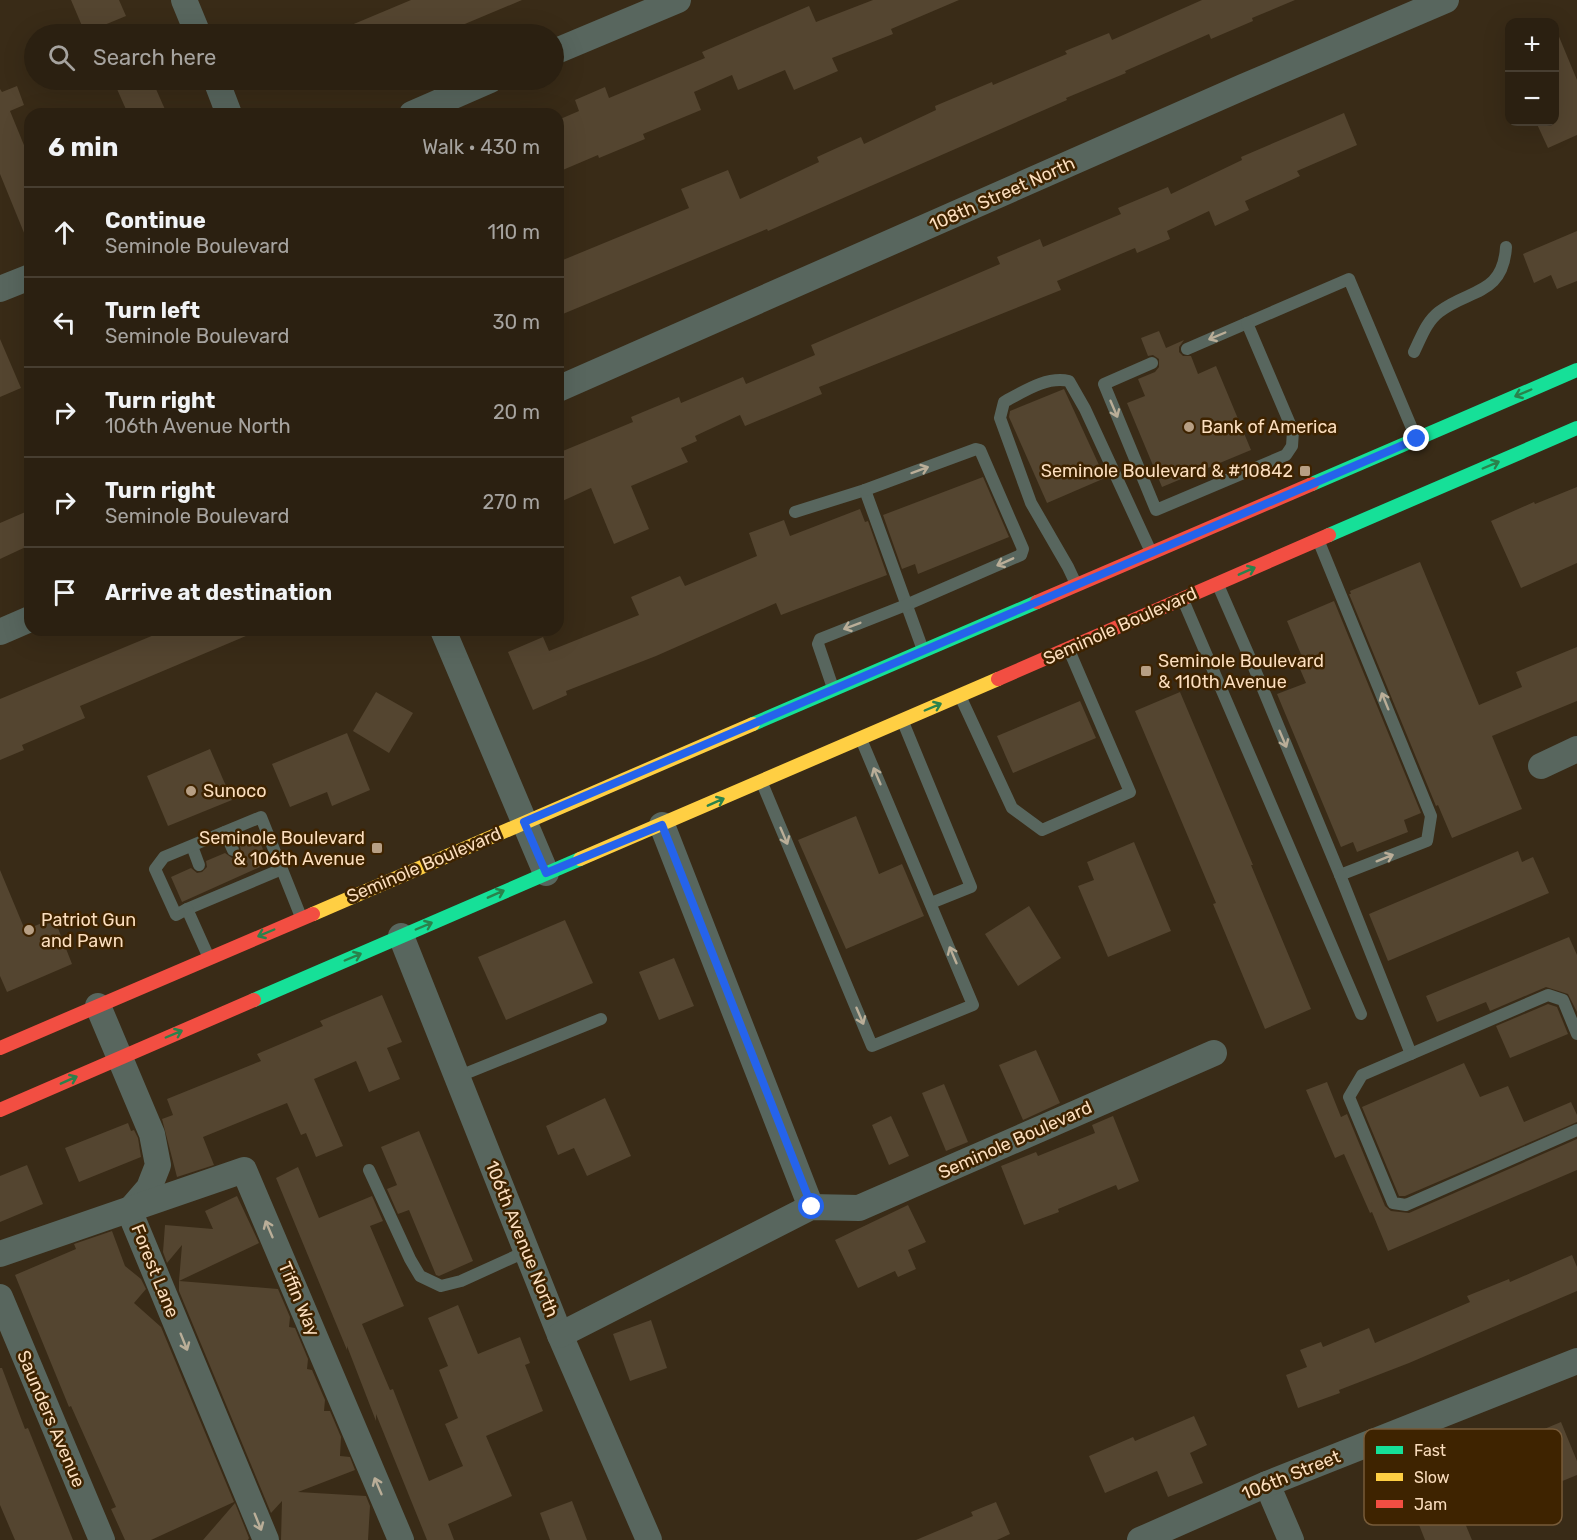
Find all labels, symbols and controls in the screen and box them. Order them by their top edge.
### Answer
map controls [1505,18,1559,126]
button: + [1505,18,1559,72]
search box [24,24,564,90]
icon: search [45,41,78,74]
text: Search here [93,44,216,71]
button: − [1505,72,1559,126]
text: 6 min [48,132,118,163]
text: Walk · 430 m [422,135,540,159]
street label: 108th Street North [926,152,1078,236]
text: Continue [105,207,206,234]
icon: ahead [48,216,81,249]
text: 110 m [488,220,540,244]
text: Seminole Boulevard [105,234,289,258]
text: Turn left [105,297,200,324]
icon: left [48,306,81,339]
text: 30 m [493,310,540,334]
text: Seminole Boulevard [105,324,289,348]
one-way arrow [1209,330,1227,342]
text: Turn right [105,387,215,414]
one-way arrow [1515,388,1533,399]
icon: right [48,396,81,429]
one-way arrow [1109,399,1120,417]
text: 20 m [493,400,540,424]
text: 106th Avenue North [105,414,291,438]
place label: Bank of America [1201,416,1337,438]
marker: Bank of America [1182,420,1196,434]
route end [1403,425,1429,451]
one-way arrow [1482,459,1500,470]
place label: Seminole Boulevard & #10842 [1041,460,1293,482]
one-way arrow [910,463,929,474]
marker: Seminole Boulevard & #10842 [1298,464,1312,478]
text: Turn right [105,477,215,504]
icon: right [48,486,81,519]
text: 270 m [483,490,540,514]
text: Seminole Boulevard [105,504,289,528]
one-way arrow [996,557,1014,568]
one-way arrow [1237,565,1255,576]
icon: arrive [48,576,81,609]
text: Arrive at destination [105,579,332,606]
street label: Seminole Boulevard [1040,582,1200,670]
one-way arrow [843,622,862,633]
place label: Seminole Boulevard & 110th Avenue [1158,650,1324,693]
marker: Seminole Boulevard & 110th Avenue [1139,664,1153,678]
one-way arrow [1379,692,1390,711]
one-way arrow [924,701,942,712]
one-way arrow [1279,730,1290,748]
one-way arrow [871,767,882,785]
place label: Sunoco [203,780,267,802]
marker: Sunoco [184,784,198,798]
one-way arrow [706,796,724,807]
street label: Seminole Boulevard [343,822,505,908]
one-way arrow [779,826,790,845]
place label: Seminole Boulevard & 106th Avenue [199,827,365,870]
marker: Seminole Boulevard & 106th Avenue [370,841,384,855]
one-way arrow [1375,852,1393,863]
one-way arrow [487,888,505,900]
place label: Patriot Gun and Pawn [41,909,136,952]
one-way arrow [414,920,433,931]
marker: Patriot Gun and Pawn [22,923,36,937]
one-way arrow [258,928,276,939]
one-way arrow [947,947,958,965]
one-way arrow [344,950,362,961]
one-way arrow [855,1006,866,1024]
one-way arrow [164,1028,183,1039]
one-way arrow [60,1074,78,1085]
street label: Seminole Boulevard [935,1096,1095,1184]
street label: 106th Avenue North [481,1157,563,1321]
route start [798,1193,824,1219]
street label: Forest Lane [126,1221,184,1321]
one-way arrow [263,1221,274,1239]
street label: Tiffin Way [273,1258,325,1340]
one-way arrow [179,1332,190,1351]
street label: Saunders Avenue [12,1347,90,1491]
legend [1364,1429,1562,1525]
text: Fast [1414,1441,1446,1460]
street label: 106th Street [1238,1445,1344,1505]
text: Slow [1414,1468,1450,1487]
one-way arrow [372,1477,383,1496]
text: Jam [1414,1495,1447,1514]
one-way arrow [253,1513,264,1531]

